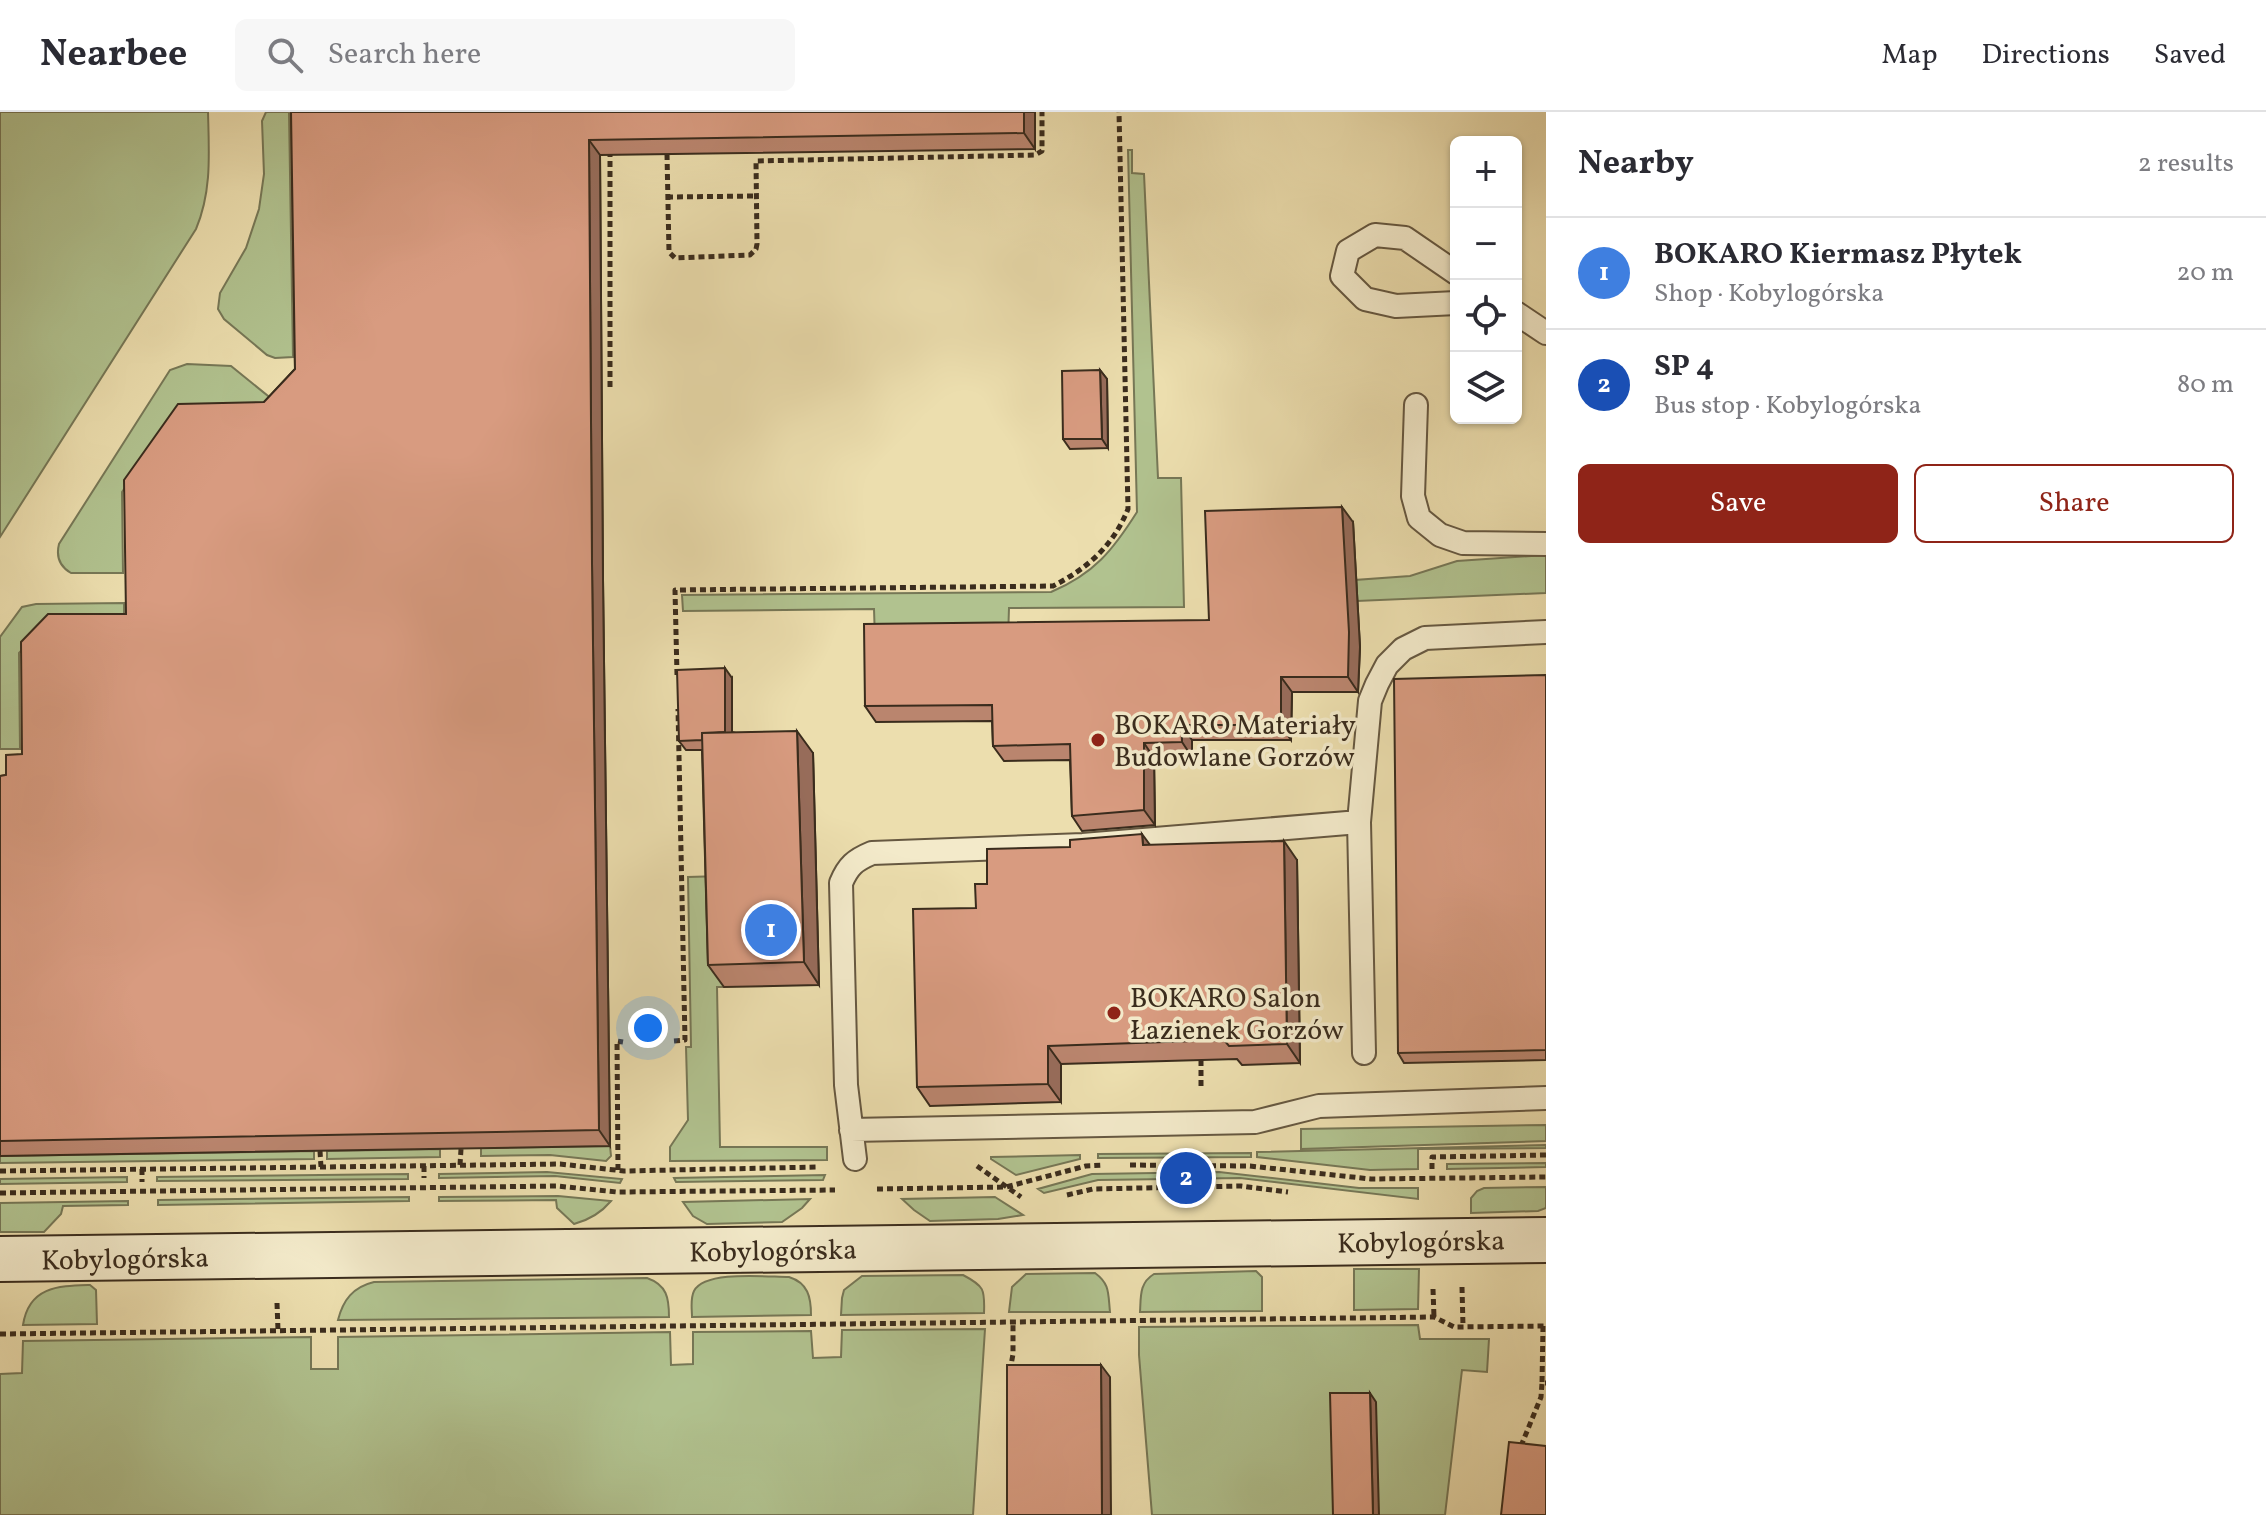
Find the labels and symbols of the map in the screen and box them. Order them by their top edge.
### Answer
place label: BOKARO Materiały Budowlane Gorzów [1114,707,1356,778]
marker: BOKARO Materiały Budowlane Gorzów [1089,731,1107,749]
pin: 1 [745,900,797,960]
place label: BOKARO Salon Łazienek Gorzów [1130,980,1344,1051]
marker: BOKARO Salon Łazienek Gorzów [1105,1004,1123,1022]
your location [628,1008,668,1048]
pin: 2 [1160,1148,1212,1208]
street label: Kobylogórska [1337,1223,1505,1264]
street label: Kobylogórska [689,1232,857,1273]
street label: Kobylogórska [41,1240,209,1281]

